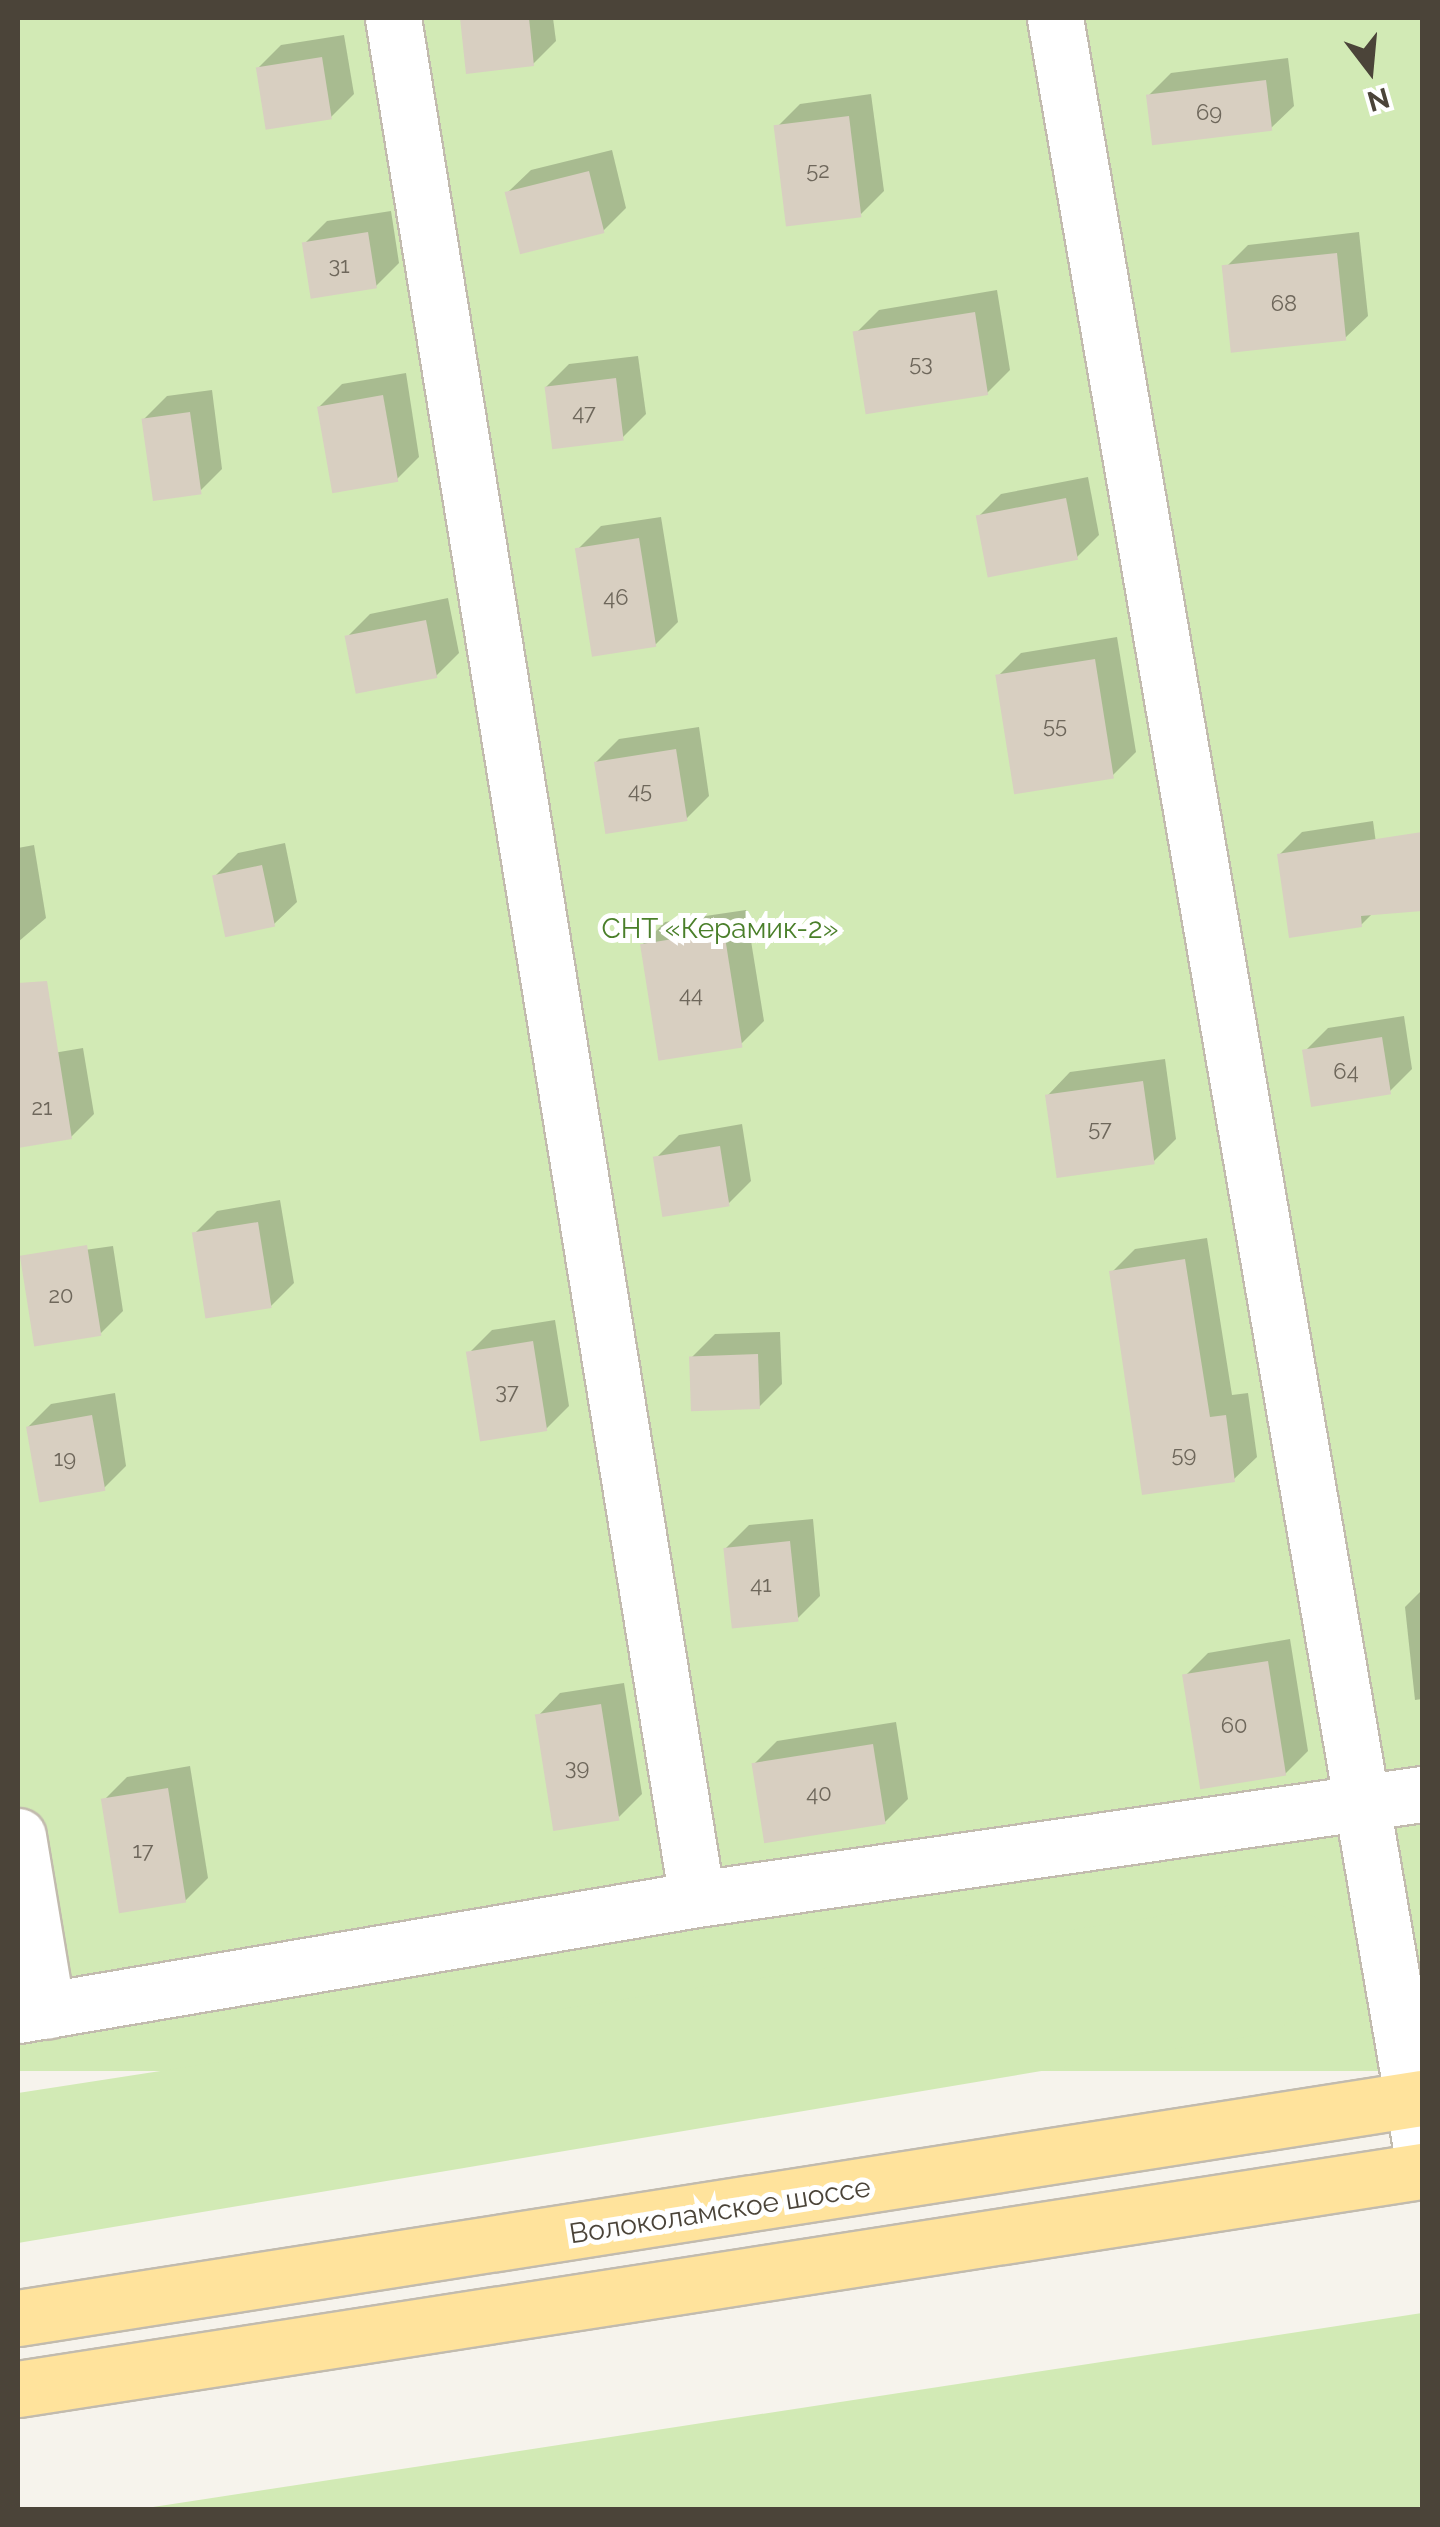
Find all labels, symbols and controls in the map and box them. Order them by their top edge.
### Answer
north arrow [1320,20,1420,120]
text: N [1364,81,1393,118]
house number: 69 [1196,100,1222,126]
house number: 52 [806,158,830,184]
house number: 31 [328,253,350,279]
house number: 68 [1271,291,1297,317]
house number: 53 [909,351,933,377]
house number: 47 [572,400,596,426]
house number: 46 [603,585,629,611]
house number: 55 [1043,713,1067,739]
house number: 45 [628,778,652,804]
park label: СНТ «Керамик-2» [601,912,839,946]
house number: 44 [679,982,703,1008]
house number: 64 [1333,1059,1359,1085]
house number: 21 [32,1095,52,1121]
house number: 57 [1088,1116,1112,1142]
house number: 20 [49,1283,73,1309]
house number: 37 [495,1379,519,1405]
house number: 59 [1172,1442,1196,1468]
house number: 19 [54,1446,76,1472]
house number: 41 [750,1572,772,1598]
house number: 60 [1221,1713,1247,1739]
house number: 39 [565,1755,589,1781]
house number: 40 [806,1781,832,1807]
house number: 17 [132,1838,154,1864]
street label: Волоколамское шоссе [567,2171,873,2251]

